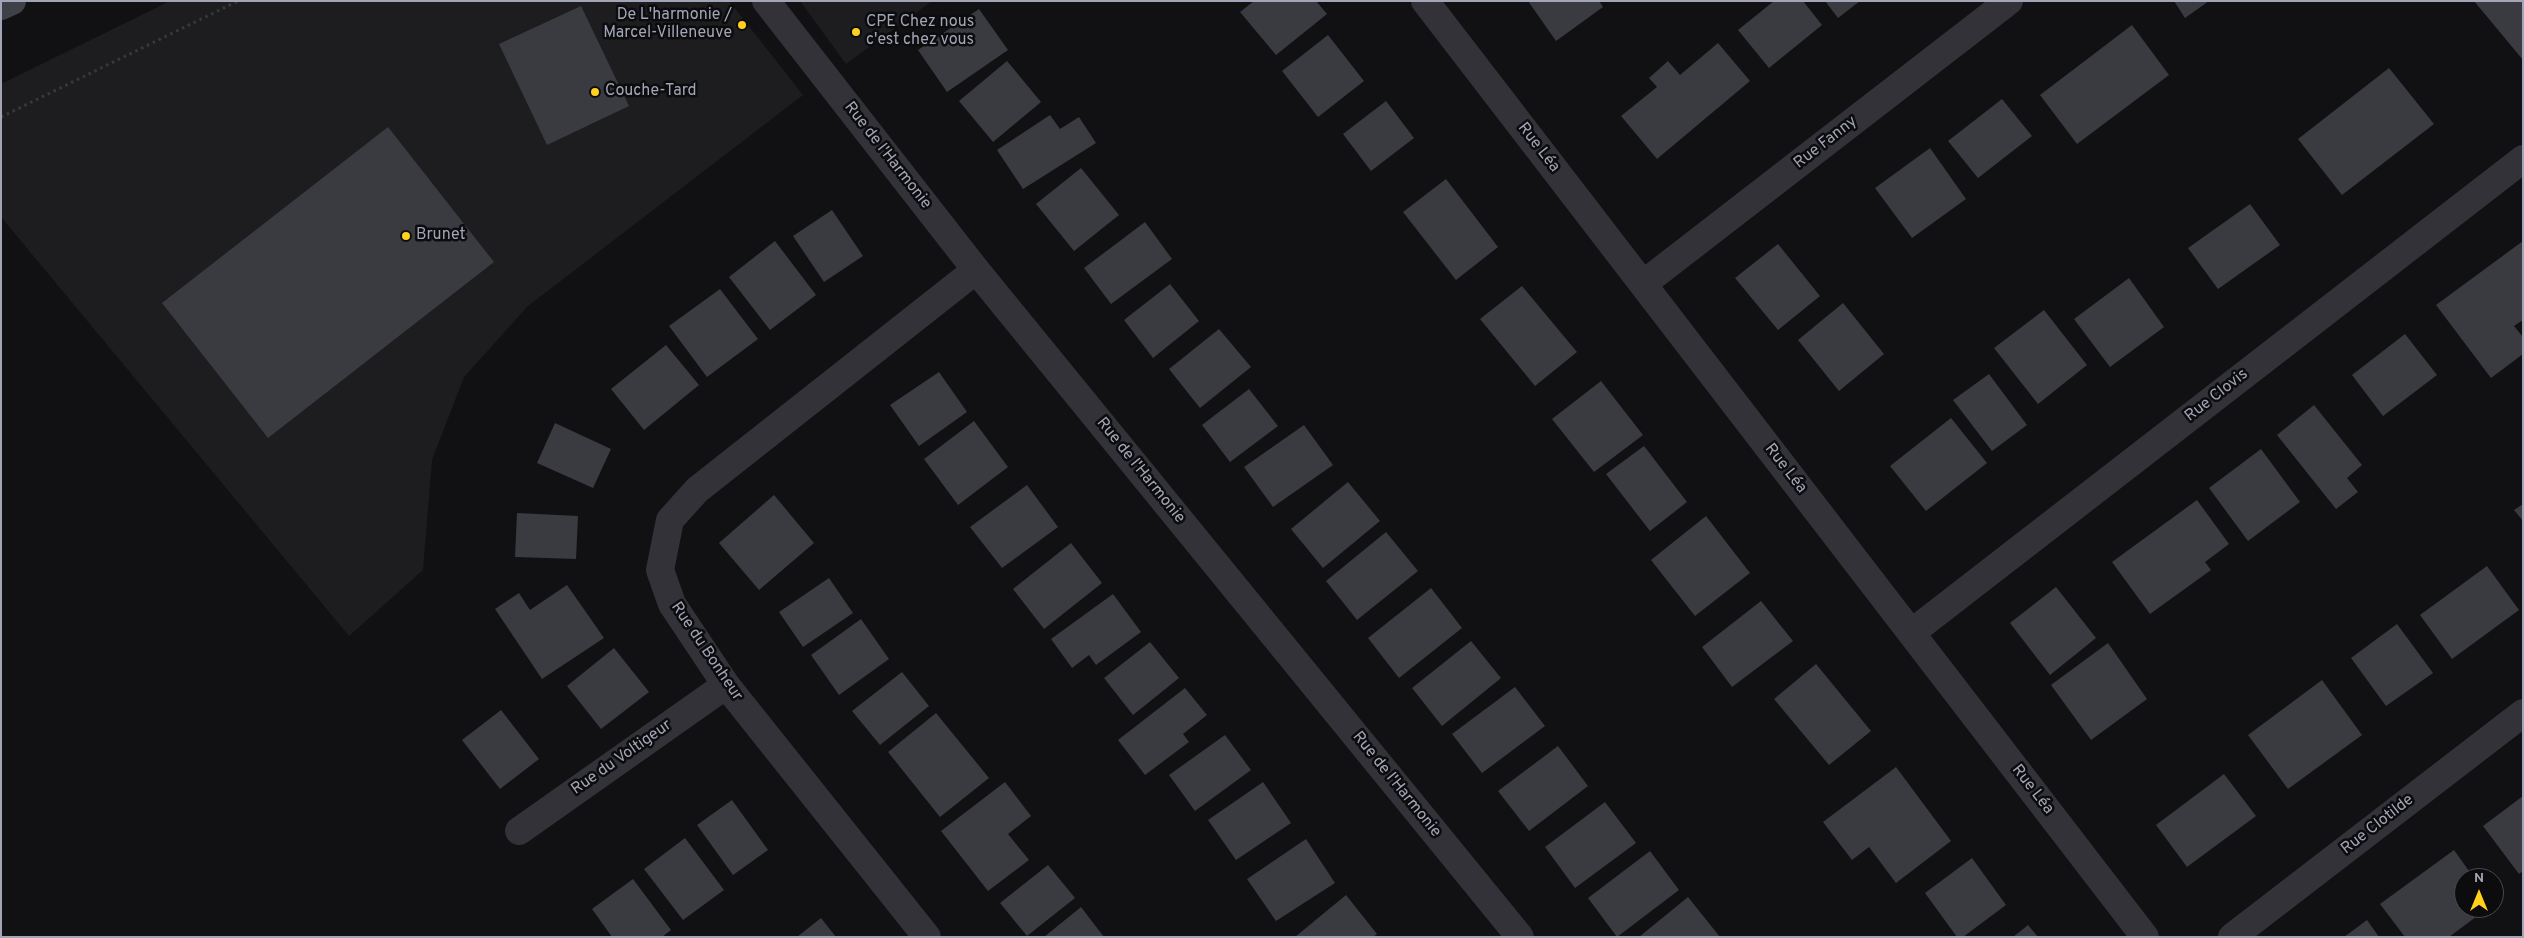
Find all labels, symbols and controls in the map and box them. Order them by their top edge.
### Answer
place label: De L'harmonie / Marcel-Villeneuve [603,6,732,44]
place label: CPE Chez nous c'est chez vous [866,13,974,51]
marker: De L'harmonie / Marcel-Villeneuve [736,19,748,31]
marker: CPE Chez nous c'est chez vous [850,26,862,38]
place label: Couche-Tard [605,82,697,102]
marker: Couche-Tard [589,86,601,98]
street label: Rue de l'Harmonie [839,99,935,213]
street label: Rue Fanny [1791,112,1861,174]
street label: Rue Léa [1513,119,1563,177]
place label: Brunet [416,226,465,246]
marker: Brunet [400,230,412,242]
street label: Rue Clovis [2182,365,2252,427]
street label: Rue de l'Harmonie [1091,414,1189,528]
street label: Rue Léa [1760,440,1810,498]
street label: Rue du Bonheur [666,599,746,705]
street label: Rue du Voltigeur [568,716,676,800]
street label: Rue de l'Harmonie [1347,728,1445,842]
street label: Rue Léa [2007,761,2057,819]
street label: Rue Clotilde [2338,791,2418,859]
north arrow [2454,868,2504,918]
text: N [2474,870,2484,887]

